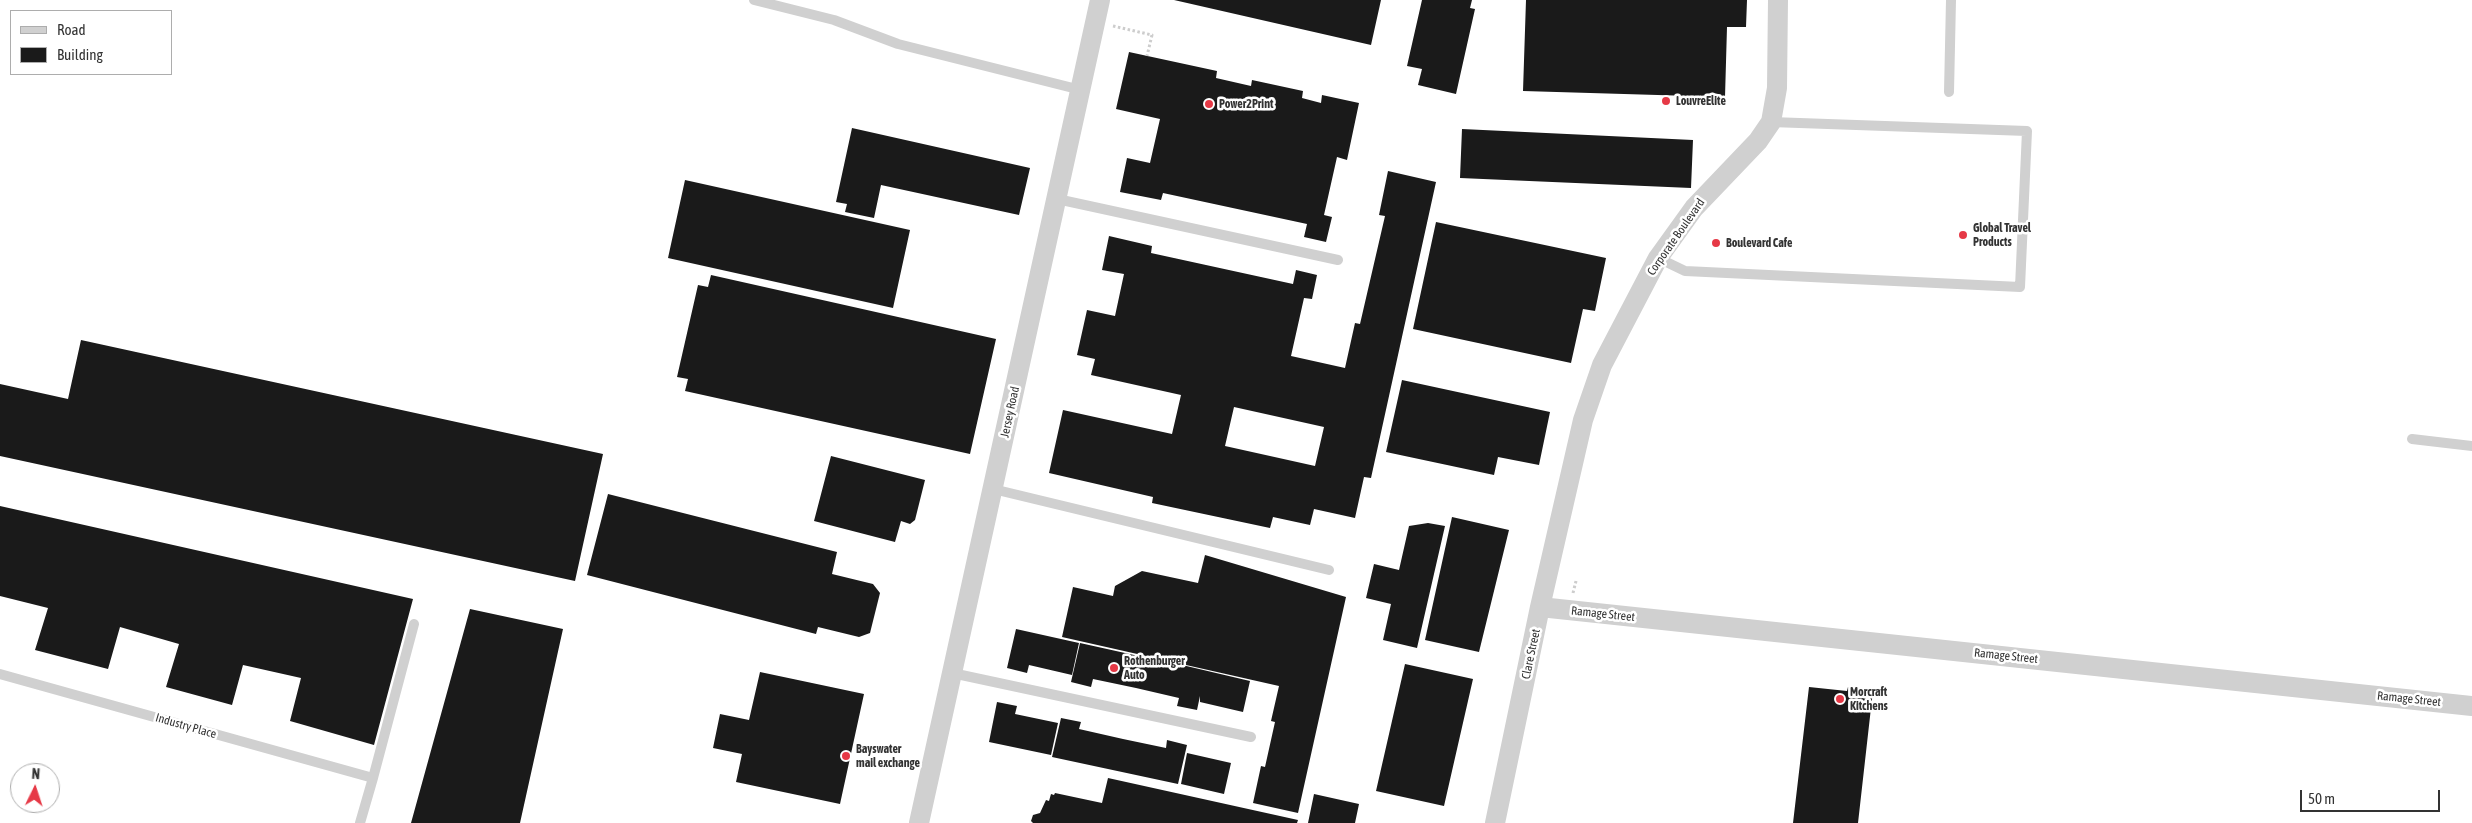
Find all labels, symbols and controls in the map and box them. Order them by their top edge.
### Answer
legend [10,10,172,75]
text: Road [57,21,86,38]
text: Building [57,46,103,63]
place label: LouvreElite [1676,94,1726,108]
marker: LouvreElite [1660,95,1672,107]
place label: Power2Print [1219,97,1273,111]
marker: Power2Print [1203,98,1215,110]
street label: Corporate Boulevard [1644,196,1708,278]
place label: Global Travel Products [1973,221,2031,249]
marker: Global Travel Products [1957,229,1969,241]
place label: Boulevard Cafe [1726,236,1793,250]
marker: Boulevard Cafe [1710,237,1722,249]
street label: Jersey Road [998,385,1022,439]
street label: Ramage Street [1570,603,1636,625]
street label: Clare Street [1519,628,1543,680]
street label: Ramage Street [1973,645,2039,667]
place label: Rothenburger Auto [1124,654,1185,682]
marker: Rothenburger Auto [1108,662,1120,674]
place label: Morcraft Kitchens [1850,685,1888,713]
street label: Ramage Street [2376,688,2442,710]
marker: Morcraft Kitchens [1834,693,1846,705]
street label: Industry Place [154,710,218,742]
place label: Bayswater mail exchange [856,742,920,770]
marker: Bayswater mail exchange [840,750,852,762]
north arrow [10,763,60,813]
text: N [31,766,41,782]
scale bar [2302,780,2442,812]
text: 50 m [2308,790,2335,807]

